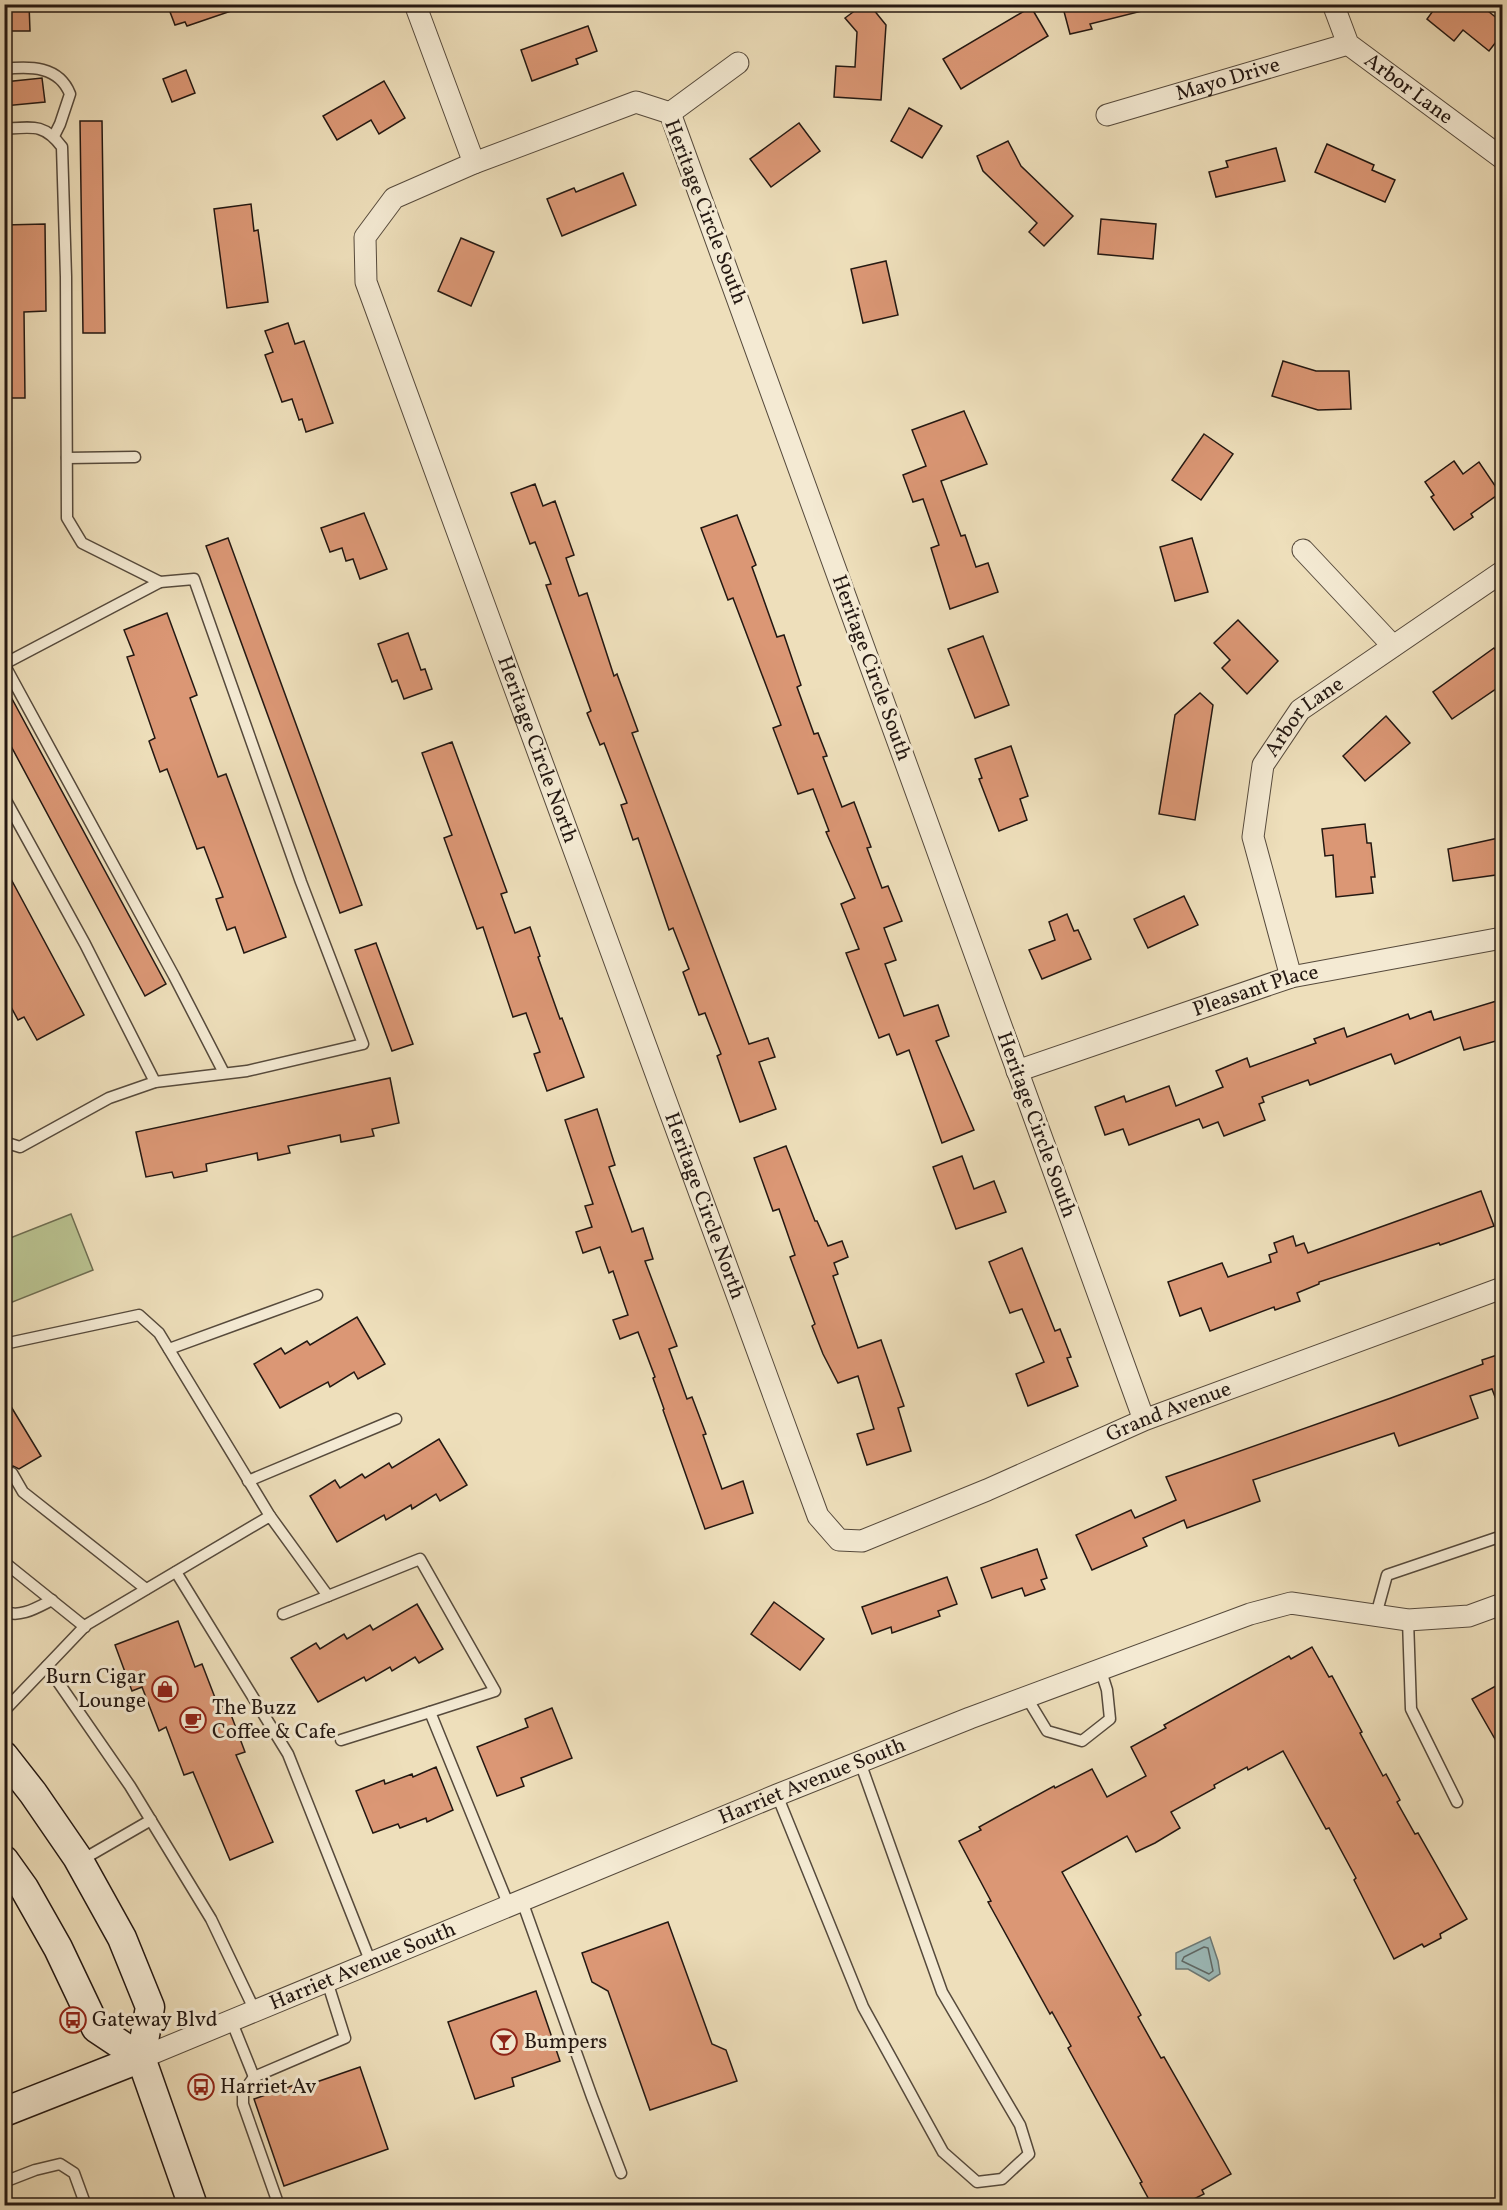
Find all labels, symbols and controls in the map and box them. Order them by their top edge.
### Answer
street label: Arbor Lane [1358,46,1459,131]
street label: Mayo Drive [1172,50,1283,108]
street label: Heritage Circle South [656,115,754,309]
street label: Heritage Circle South [824,571,918,765]
street label: Heritage Circle North [490,652,585,847]
street label: Arbor Lane [1258,670,1349,763]
street label: Pleasant Place [1189,958,1321,1024]
street label: Heritage Circle South [989,1028,1083,1222]
street label: Heritage Circle North [657,1108,752,1304]
street label: Grand Avenue [1102,1375,1235,1450]
place label: Burn Cigar Lounge [46,1663,146,1716]
shop icon: Burn Cigar Lounge [150,1674,180,1704]
place label: The Buzz Coffee & Cafe [212,1694,336,1747]
cafe icon: The Buzz Coffee & Cafe [178,1705,208,1735]
street label: Harriet Avenue South [714,1731,910,1832]
street label: Harriet Avenue South [265,1915,460,2018]
bus stop icon: Gateway Blvd [58,2005,88,2035]
place label: Gateway Blvd [92,2006,218,2035]
bar icon: Bumpers [489,2027,519,2057]
place label: Bumpers [524,2028,607,2057]
bus stop icon: Harriet Av [186,2072,216,2102]
place label: Harriet Av [220,2073,316,2102]

